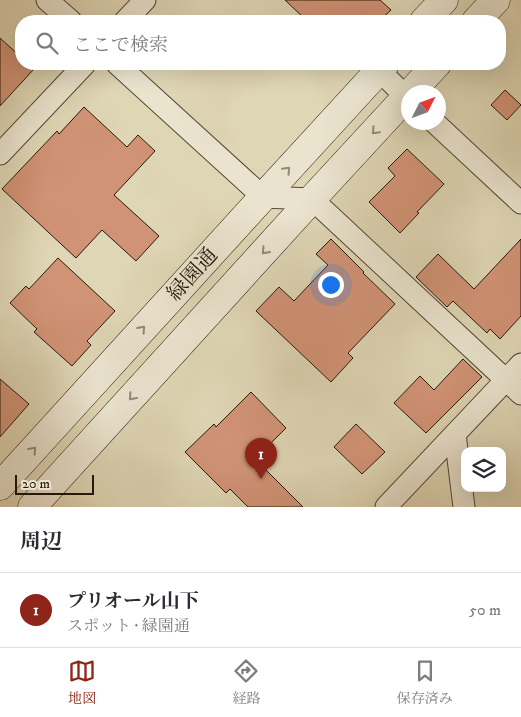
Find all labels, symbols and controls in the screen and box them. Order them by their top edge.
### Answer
search box [15,15,506,70]
icon: search [33,29,61,57]
text: ここで検索 [73,34,168,57]
north arrow [401,85,446,130]
one-way arrow [372,126,381,135]
one-way arrow [281,167,290,176]
street label: 緑園通 [162,243,223,307]
one-way arrow [262,245,271,254]
your location [318,272,344,298]
one-way arrow [136,326,145,335]
one-way arrow [129,391,138,400]
pin: 1 [245,438,277,479]
one-way arrow [27,446,36,455]
map controls [461,447,506,492]
button: layers [461,447,506,492]
scale bar [15,472,94,495]
text: 20 m [22,475,50,493]
text: 周辺 [20,529,62,555]
text: プリオール山下 [67,590,199,613]
text: 1 [33,600,39,620]
text: 50 m [469,600,501,620]
text: スポット · 緑園通 [67,616,190,636]
tab: 地図 [68,657,96,708]
tab: 経路 [232,657,260,708]
tab: 保存済み [397,657,453,708]

